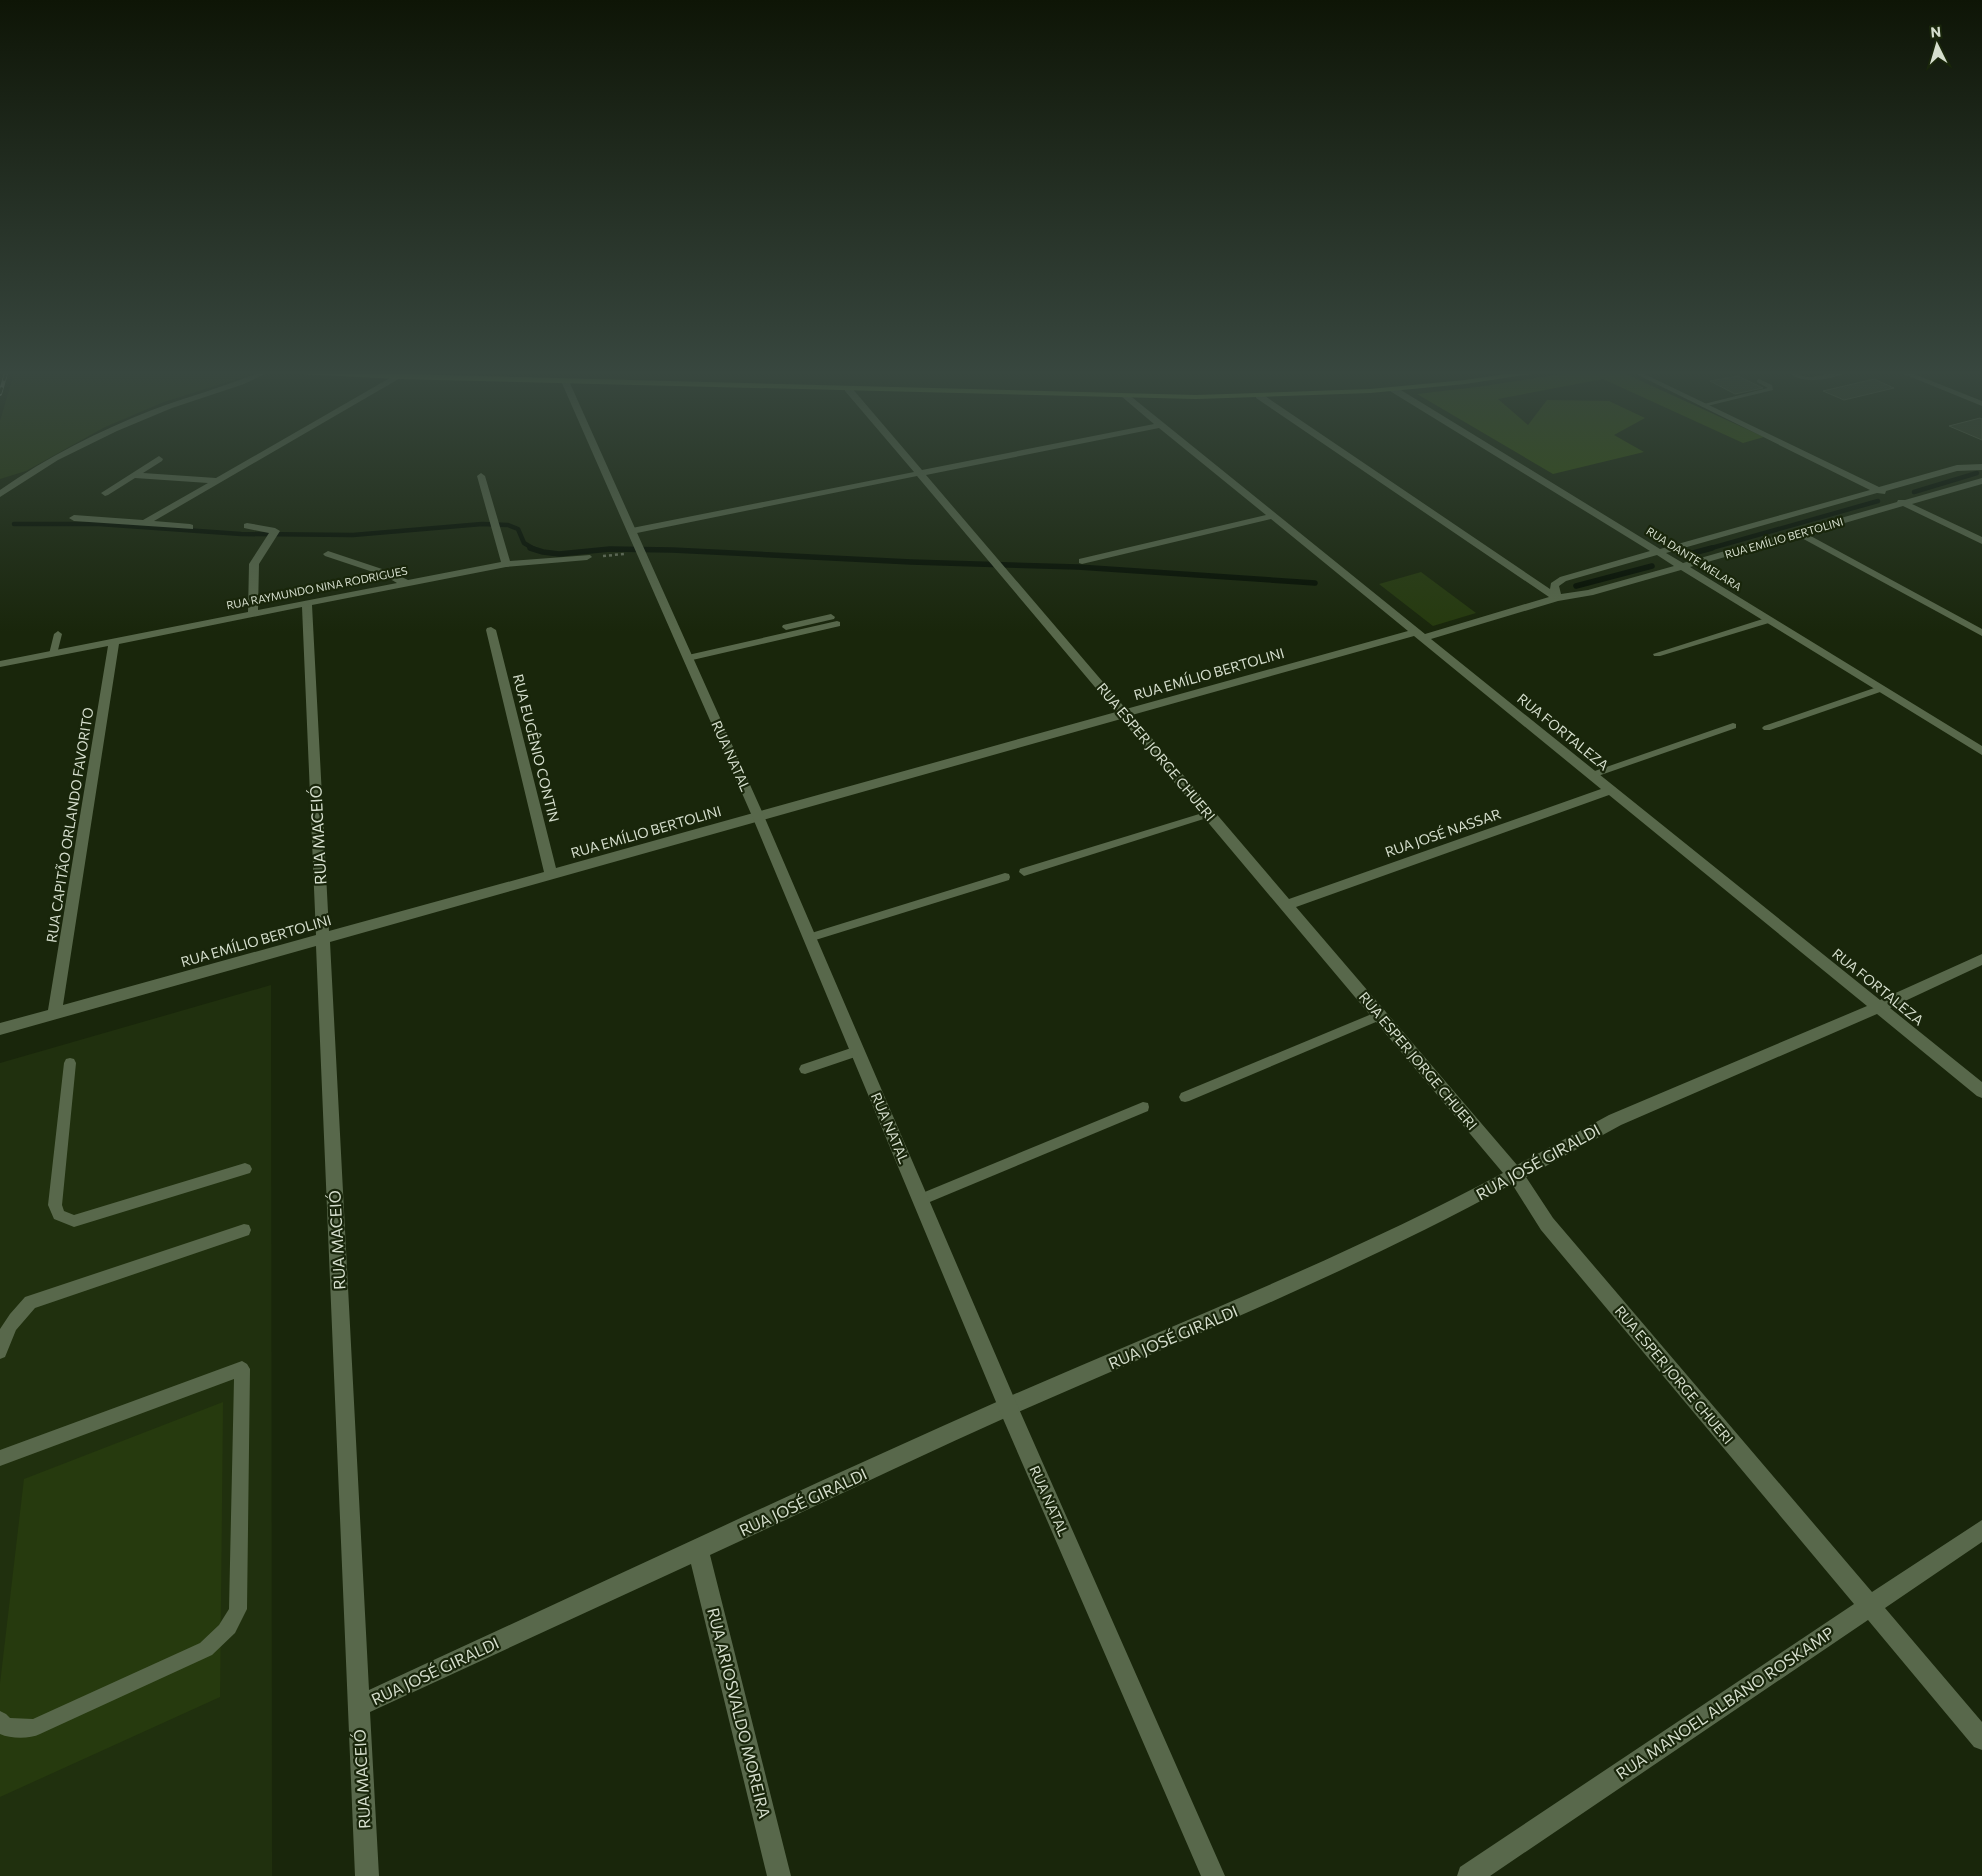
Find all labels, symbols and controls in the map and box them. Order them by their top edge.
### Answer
north arrow [1912,20,1962,70]
text: N [1930,23,1942,40]
street label: RUA EMÍLIO BERTOLINI [1723,513,1844,561]
street label: RUA DANTE MELARA [1644,524,1745,593]
street label: RUA RAYMUNDO NINA RODRIGUES [225,564,409,611]
street label: RUA EMÍLIO BERTOLINI [1132,644,1286,703]
street label: RUA EUGÊNIO CONTIN [510,672,563,824]
street label: RUA ESPER JORGE CHUERI [1094,679,1219,824]
street label: RUA FORTALEZA [1514,690,1613,774]
street label: RUA CAPITÃO ORLANDO FAVORITO [43,706,97,944]
street label: RUA NATAL [708,718,755,794]
street label: RUA MACEIÓ [305,785,330,885]
street label: RUA EMÍLIO BERTOLINI [569,802,723,861]
street label: RUA JOSÉ NASSAR [1383,805,1503,860]
street label: RUA EMÍLIO BERTOLINI [179,911,333,970]
street label: RUA FORTALEZA [1829,945,1928,1029]
street label: RUA ESPER JORGE CHUERI [1356,988,1481,1133]
street label: RUA NATAL [868,1090,913,1166]
street label: RUA JOSÉ GIRALDI [1472,1120,1603,1204]
street label: RUA MACEIÓ [324,1190,349,1290]
street label: RUA JOSÉ GIRALDI [1105,1301,1240,1372]
street label: RUA ESPER JORGE CHUERI [1612,1302,1737,1447]
street label: RUA NATAL [1026,1463,1073,1539]
street label: RUA JOSÉ GIRALDI [736,1464,870,1539]
street label: RUA ARIOSVALDO MOREIRA [704,1606,775,1820]
street label: RUA MANOEL ALBANO ROSKAMP [1612,1622,1837,1783]
street label: RUA JOSÉ GIRALDI [368,1633,502,1708]
street label: RUA MACEIÓ [349,1729,374,1829]

